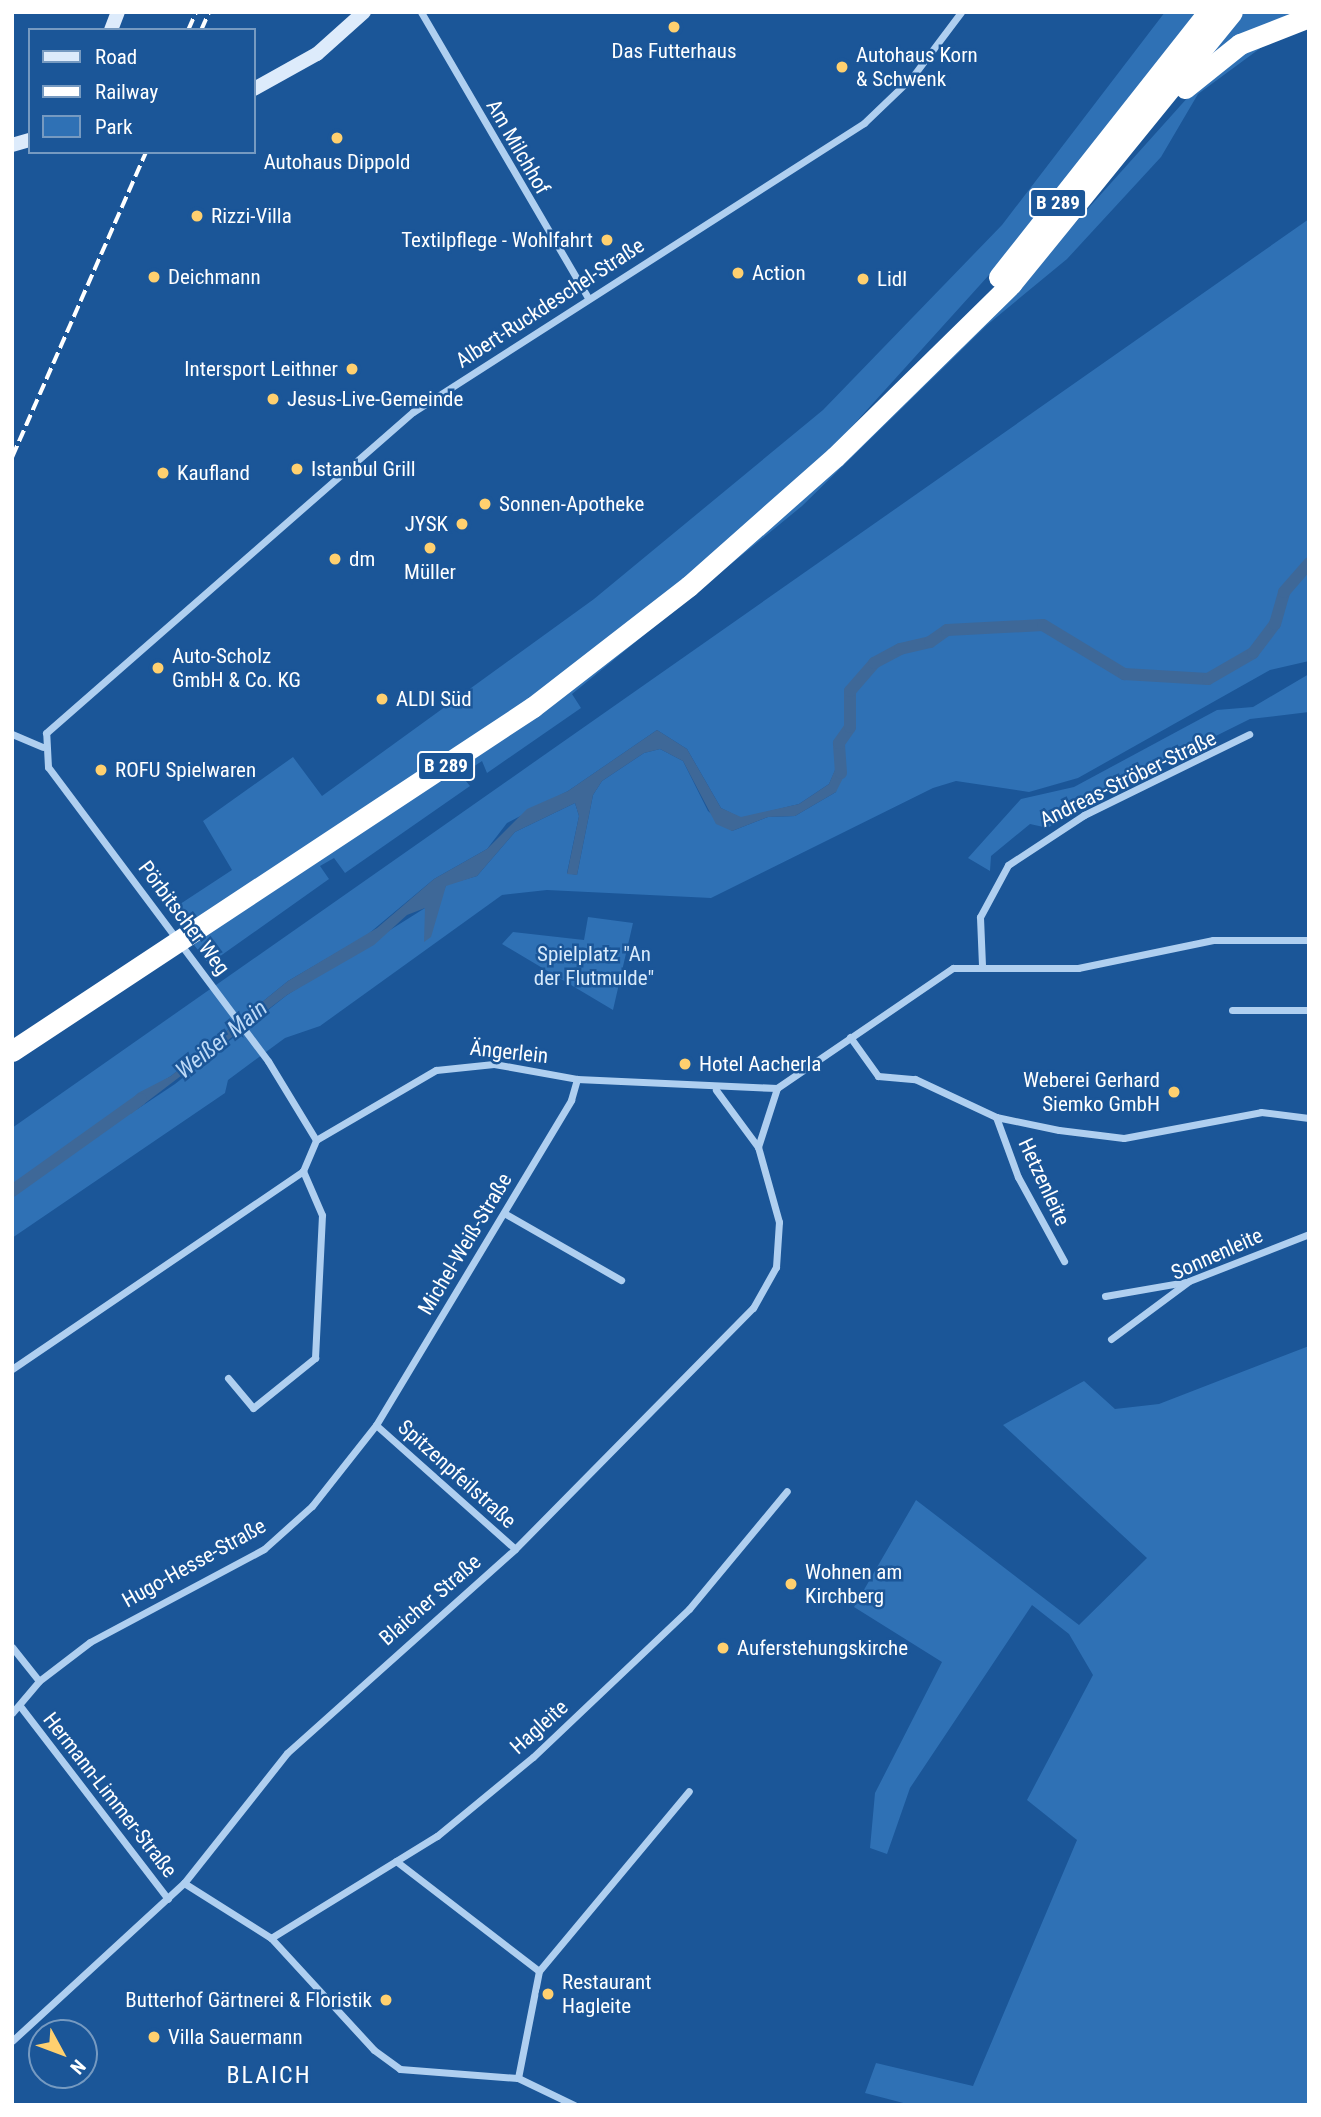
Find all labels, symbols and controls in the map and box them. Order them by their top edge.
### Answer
marker: Das Futterhaus [666,19,682,35]
legend [28,28,256,154]
place label: Das Futterhaus [611,38,737,64]
place label: Autohaus Korn & Schwenk [856,42,978,92]
text: Road [95,45,137,69]
marker: Autohaus Korn & Schwenk [834,59,850,75]
text: Railway [95,80,158,104]
street label: Am Milchhof [481,95,555,199]
text: Park [95,115,132,139]
marker: Autohaus Dippold [329,130,345,146]
place label: Autohaus Dippold [264,149,410,175]
road number: B 289 [1028,188,1088,218]
place label: Rizzi-Villa [211,203,292,229]
marker: Rizzi-Villa [189,208,205,224]
place label: Textilpflege - Wohlfahrt [401,227,593,253]
marker: Textilpflege - Wohlfahrt [599,232,615,248]
street label: Albert-Ruckdeschel-Straße [451,233,649,373]
place label: Action [752,260,806,286]
place label: Deichmann [168,264,261,290]
marker: Action [730,265,746,281]
place label: Lidl [877,266,907,292]
marker: Deichmann [146,269,162,285]
marker: Lidl [855,271,871,287]
place label: Intersport Leithner [184,356,338,382]
marker: Intersport Leithner [344,361,360,377]
place label: Jesus-Live-Gemeinde [287,386,463,412]
marker: Jesus-Live-Gemeinde [265,391,281,407]
place label: Istanbul Grill [311,456,416,482]
place label: Kaufland [177,460,250,486]
marker: Istanbul Grill [289,461,305,477]
marker: Kaufland [155,465,171,481]
place label: Sonnen-Apotheke [499,491,644,517]
marker: Sonnen-Apotheke [477,496,493,512]
place label: JYSK [405,511,448,537]
marker: JYSK [454,516,470,532]
marker: Müller [422,540,438,556]
place label: dm [349,546,375,572]
marker: dm [327,551,343,567]
place label: Müller [404,559,456,585]
place label: Auto-Scholz GmbH & Co. KG [172,643,301,693]
marker: Auto-Scholz GmbH & Co. KG [150,660,166,676]
place label: ALDI Süd [396,686,472,712]
marker: ALDI Süd [374,691,390,707]
street label: Andreas-Ströber-Straße [1036,725,1220,833]
road number: B 289 [416,750,476,782]
place label: ROFU Spielwaren [115,757,256,783]
marker: ROFU Spielwaren [93,762,109,778]
street label: Pörbitscher Weg [133,856,235,980]
park label: Spielplatz "An der Flutmulde" [534,941,654,991]
water label: Weißer Main [171,995,273,1085]
street label: Ängerlein [469,1035,549,1069]
place label: Hotel Aacherla [699,1051,821,1077]
marker: Hotel Aacherla [677,1056,693,1072]
place label: Weberei Gerhard Siemko GmbH [1023,1067,1160,1117]
marker: Weberei Gerhard Siemko GmbH [1166,1084,1182,1100]
street label: Hetzenleite [1013,1134,1075,1230]
street label: Michel-Weiß-Straße [413,1169,517,1319]
street label: Sonnenleite [1167,1223,1267,1285]
street label: Spitzenpfeilstraße [393,1414,521,1534]
street label: Hugo-Hesse-Straße [118,1513,270,1613]
street label: Blaicher Straße [374,1549,486,1651]
place label: Wohnen am Kirchberg [805,1559,902,1609]
marker: Wohnen am Kirchberg [783,1576,799,1592]
place label: Auferstehungskirche [737,1635,908,1661]
marker: Auferstehungskirche [715,1640,731,1656]
street label: Hagleite [505,1695,573,1759]
street label: Hermann-Limmer-Straße [38,1707,182,1883]
place label: Restaurant Hagleite [562,1969,651,2019]
marker: Restaurant Hagleite [540,1986,556,2002]
place label: Butterhof Gärtnerei & Floristik [125,1987,372,2013]
marker: Butterhof Gärtnerei & Floristik [378,1992,394,2008]
north arrow [28,2019,98,2089]
place label: Villa Sauermann [168,2024,303,2050]
marker: Villa Sauermann [146,2029,162,2045]
text: N [65,2055,90,2079]
district label: BLAICH [227,2062,311,2090]

